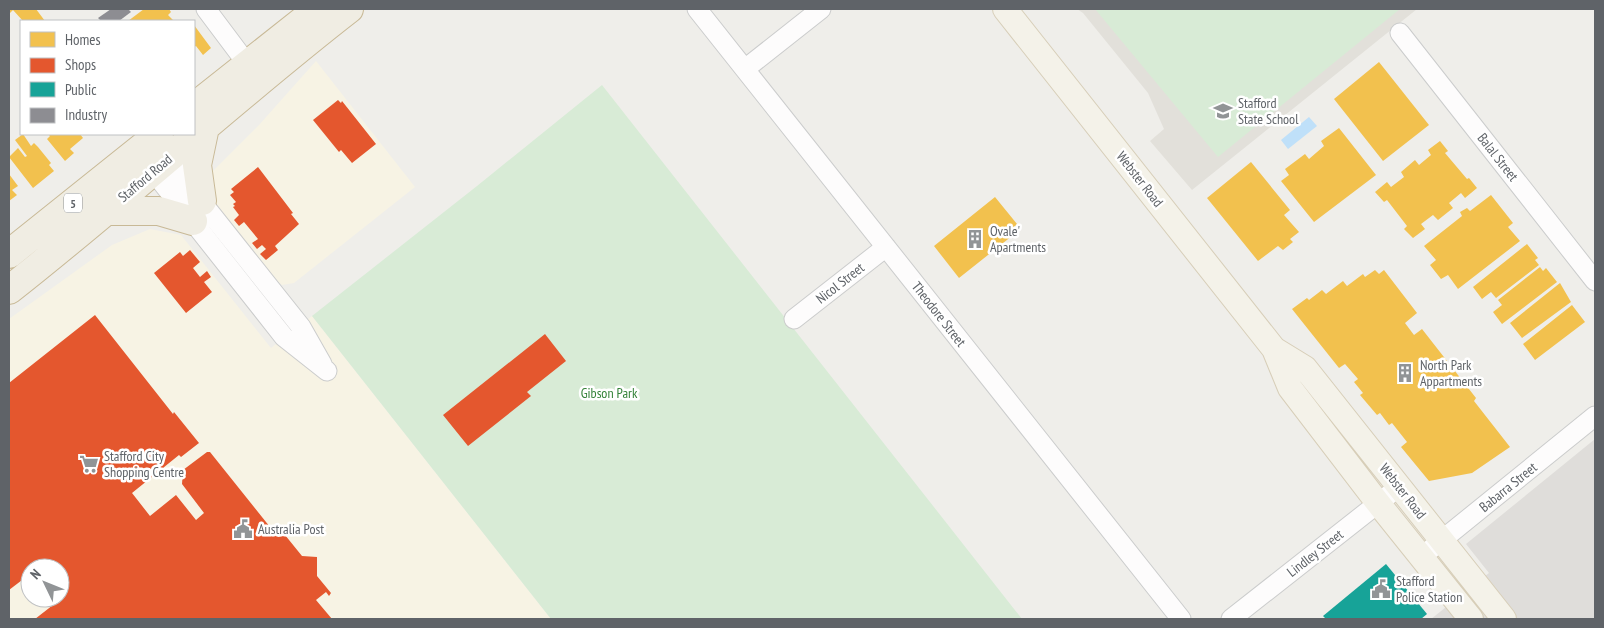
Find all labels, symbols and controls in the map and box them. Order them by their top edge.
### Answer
legend [20,20,195,135]
text: Homes [65,30,101,49]
text: Shops [65,55,96,74]
text: Public [65,80,97,99]
place label: Stafford State School [1238,94,1299,128]
school or university icon: Stafford State School [1212,100,1234,122]
text: Industry [65,105,107,124]
street label: Balal Street [1474,129,1523,185]
street label: Webster Road [1113,148,1167,210]
street label: Stafford Road [114,150,176,206]
road number: 5 [64,194,82,212]
place label: Ovale' Apartments [990,222,1046,256]
building icon: Ovale' Apartments [964,228,986,250]
street label: Nicol Street [812,258,868,308]
street label: Theodore Street [908,278,970,350]
place label: North Park Appartments [1420,356,1482,390]
building icon: North Park Appartments [1394,362,1416,384]
park label: Gibson Park [581,384,638,402]
place label: Stafford City Shopping Centre [104,447,184,481]
supermarket icon: Stafford City Shopping Centre [78,453,100,475]
street label: Babarra Street [1475,458,1541,516]
street label: Webster Road [1376,460,1430,522]
public building icon: Australia Post [232,518,254,540]
place label: Australia Post [258,520,324,538]
street label: Lindley Street [1283,525,1347,581]
north arrow [20,558,70,608]
text: N [26,565,45,583]
place label: Stafford Police Station [1396,572,1462,606]
public building icon: Stafford Police Station [1370,578,1392,600]

